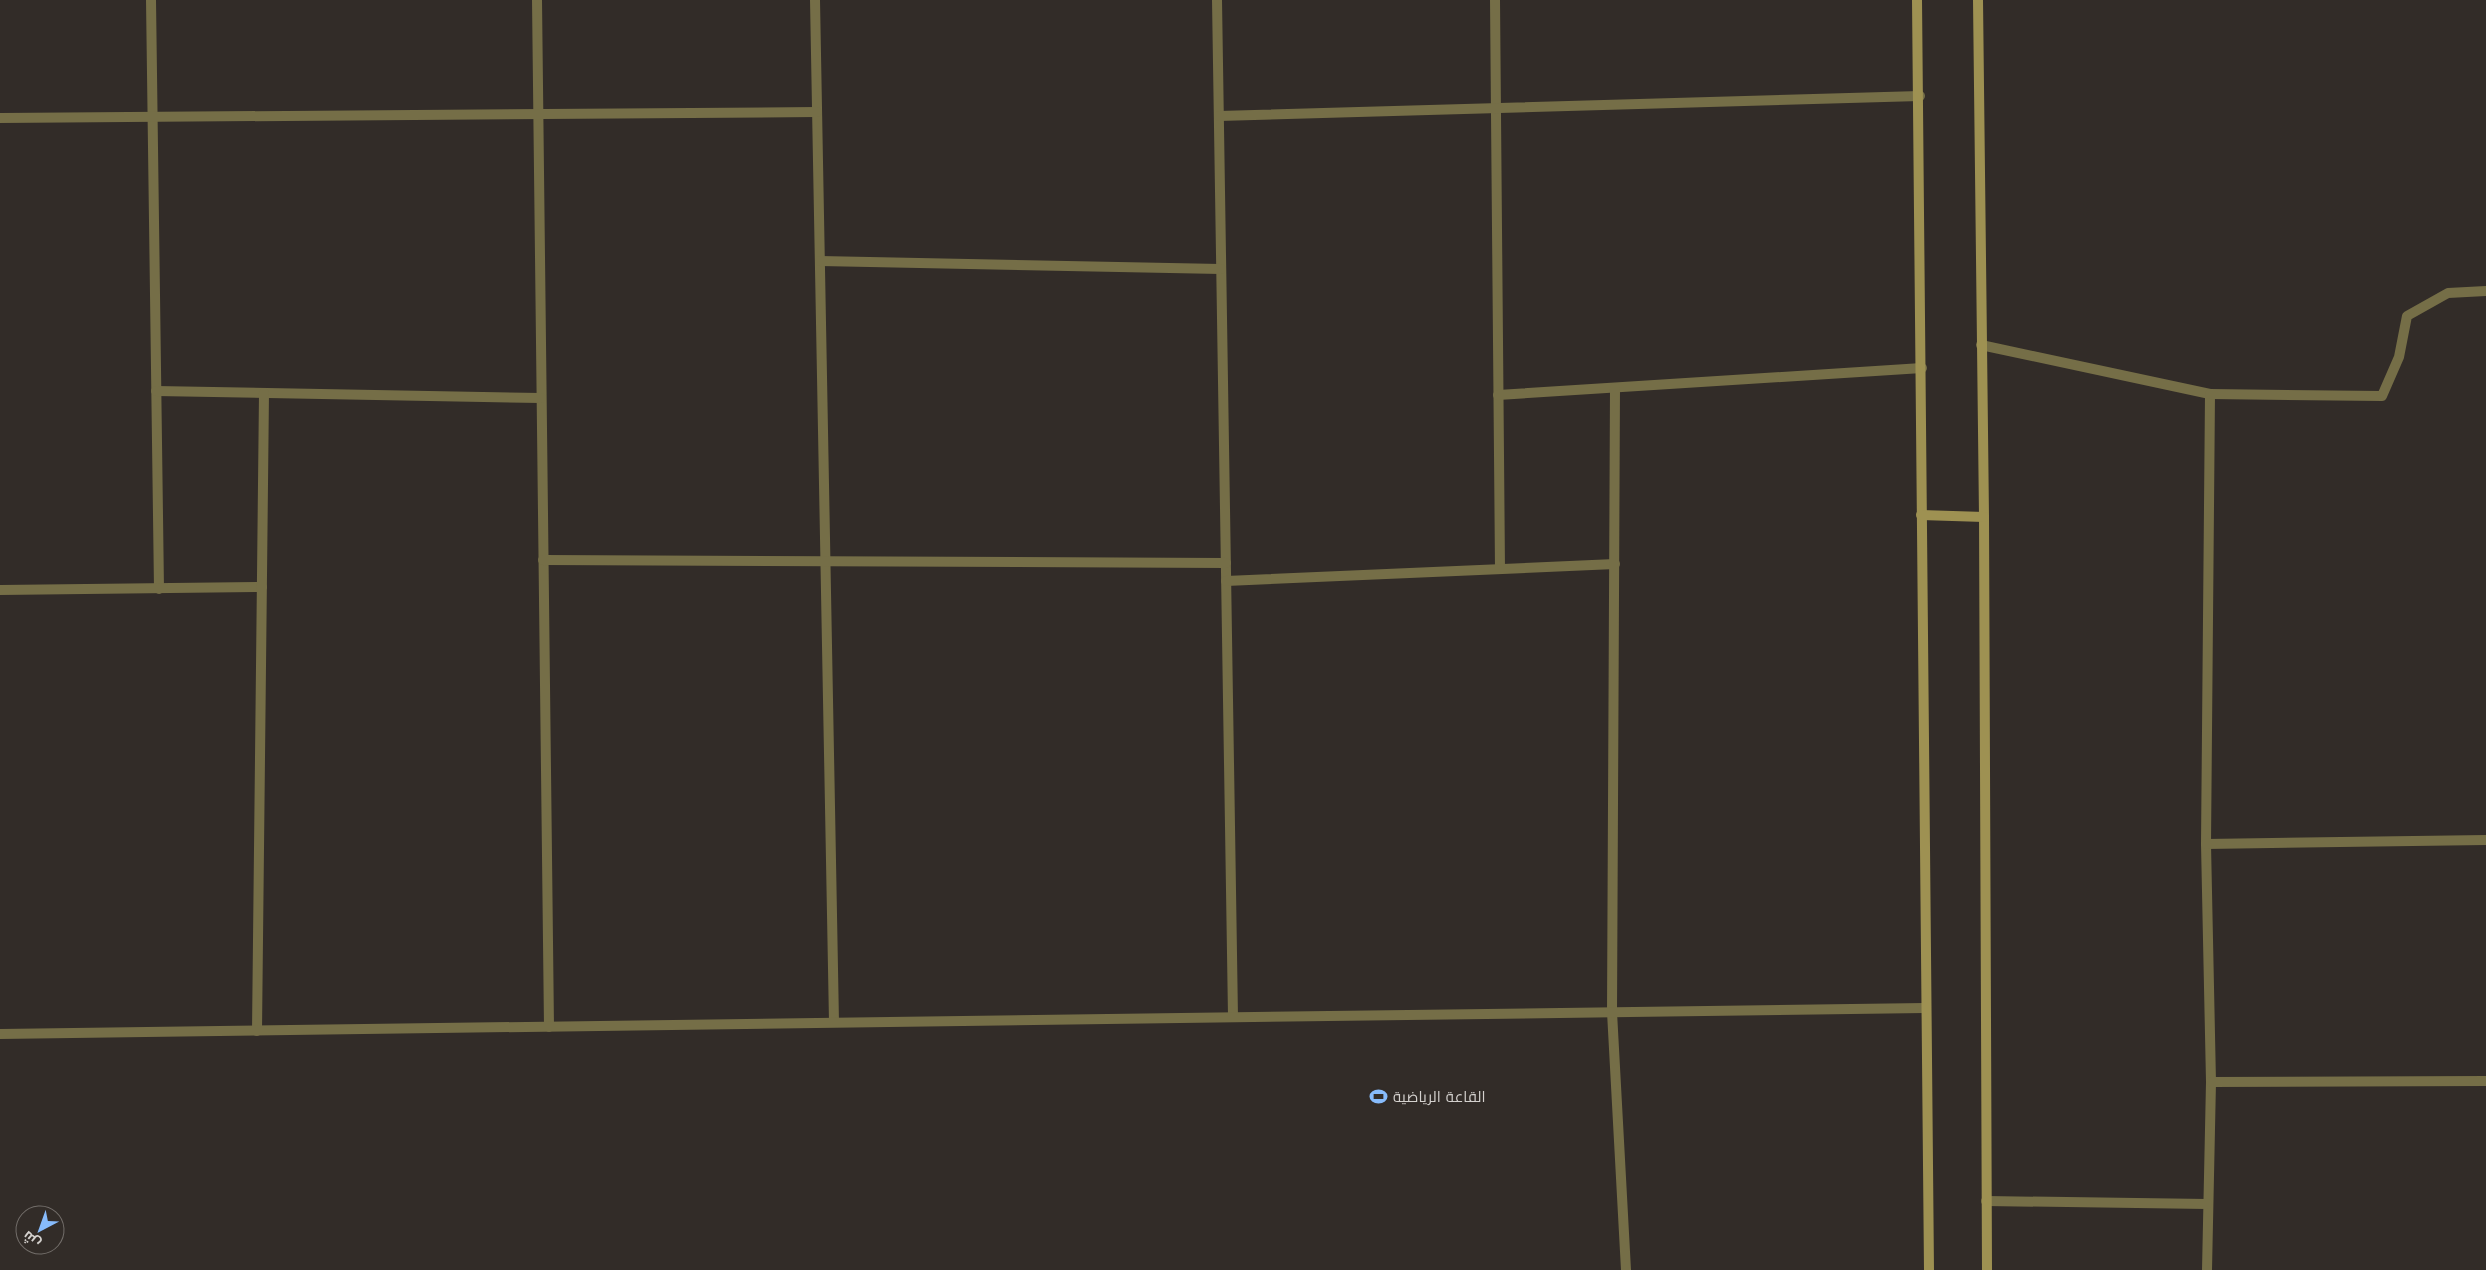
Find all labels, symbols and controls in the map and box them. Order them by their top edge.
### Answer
sports icon: القاعة الرياضية [1369,1087,1389,1107]
place label: القاعة الرياضية [1393,1088,1486,1106]
north arrow [15,1205,65,1255]
text: ش [19,1227,44,1252]

